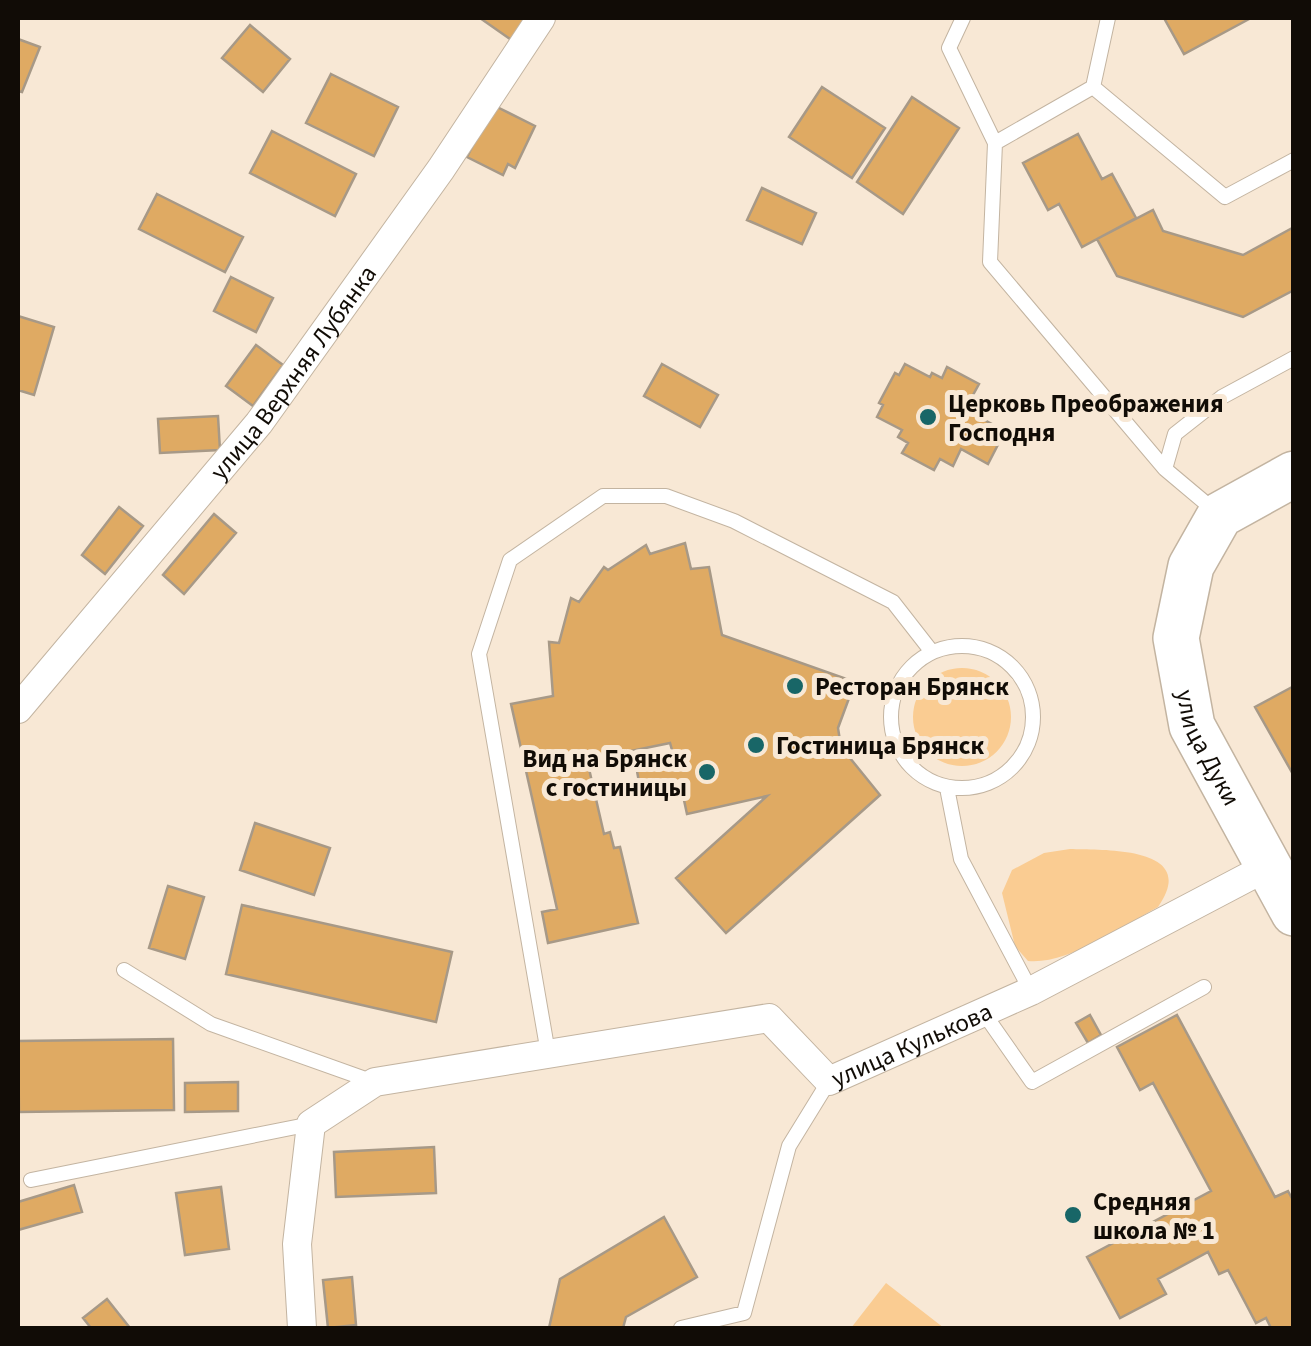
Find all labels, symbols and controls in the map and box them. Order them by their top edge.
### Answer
street label: улица Верхняя Лубянка [202,258,386,488]
place label: Церковь Преображения Господня [948,386,1224,451]
marker: Церковь Преображения Господня [917,406,939,428]
place label: Ресторан Брянск [815,669,1009,705]
marker: Ресторан Брянск [784,675,806,697]
street label: улица Дуки [1167,687,1249,813]
place label: Гостиница Брянск [776,728,984,764]
marker: Гостиница Брянск [745,734,767,756]
place label: Вид на Брянск с гостиницы [522,741,687,806]
marker: Вид на Брянск с гостиницы [696,761,718,783]
street label: улица Кулькова [826,994,998,1097]
place label: Средняя школа № 1 [1093,1184,1215,1249]
marker: Средняя школа № 1 [1062,1204,1084,1226]

